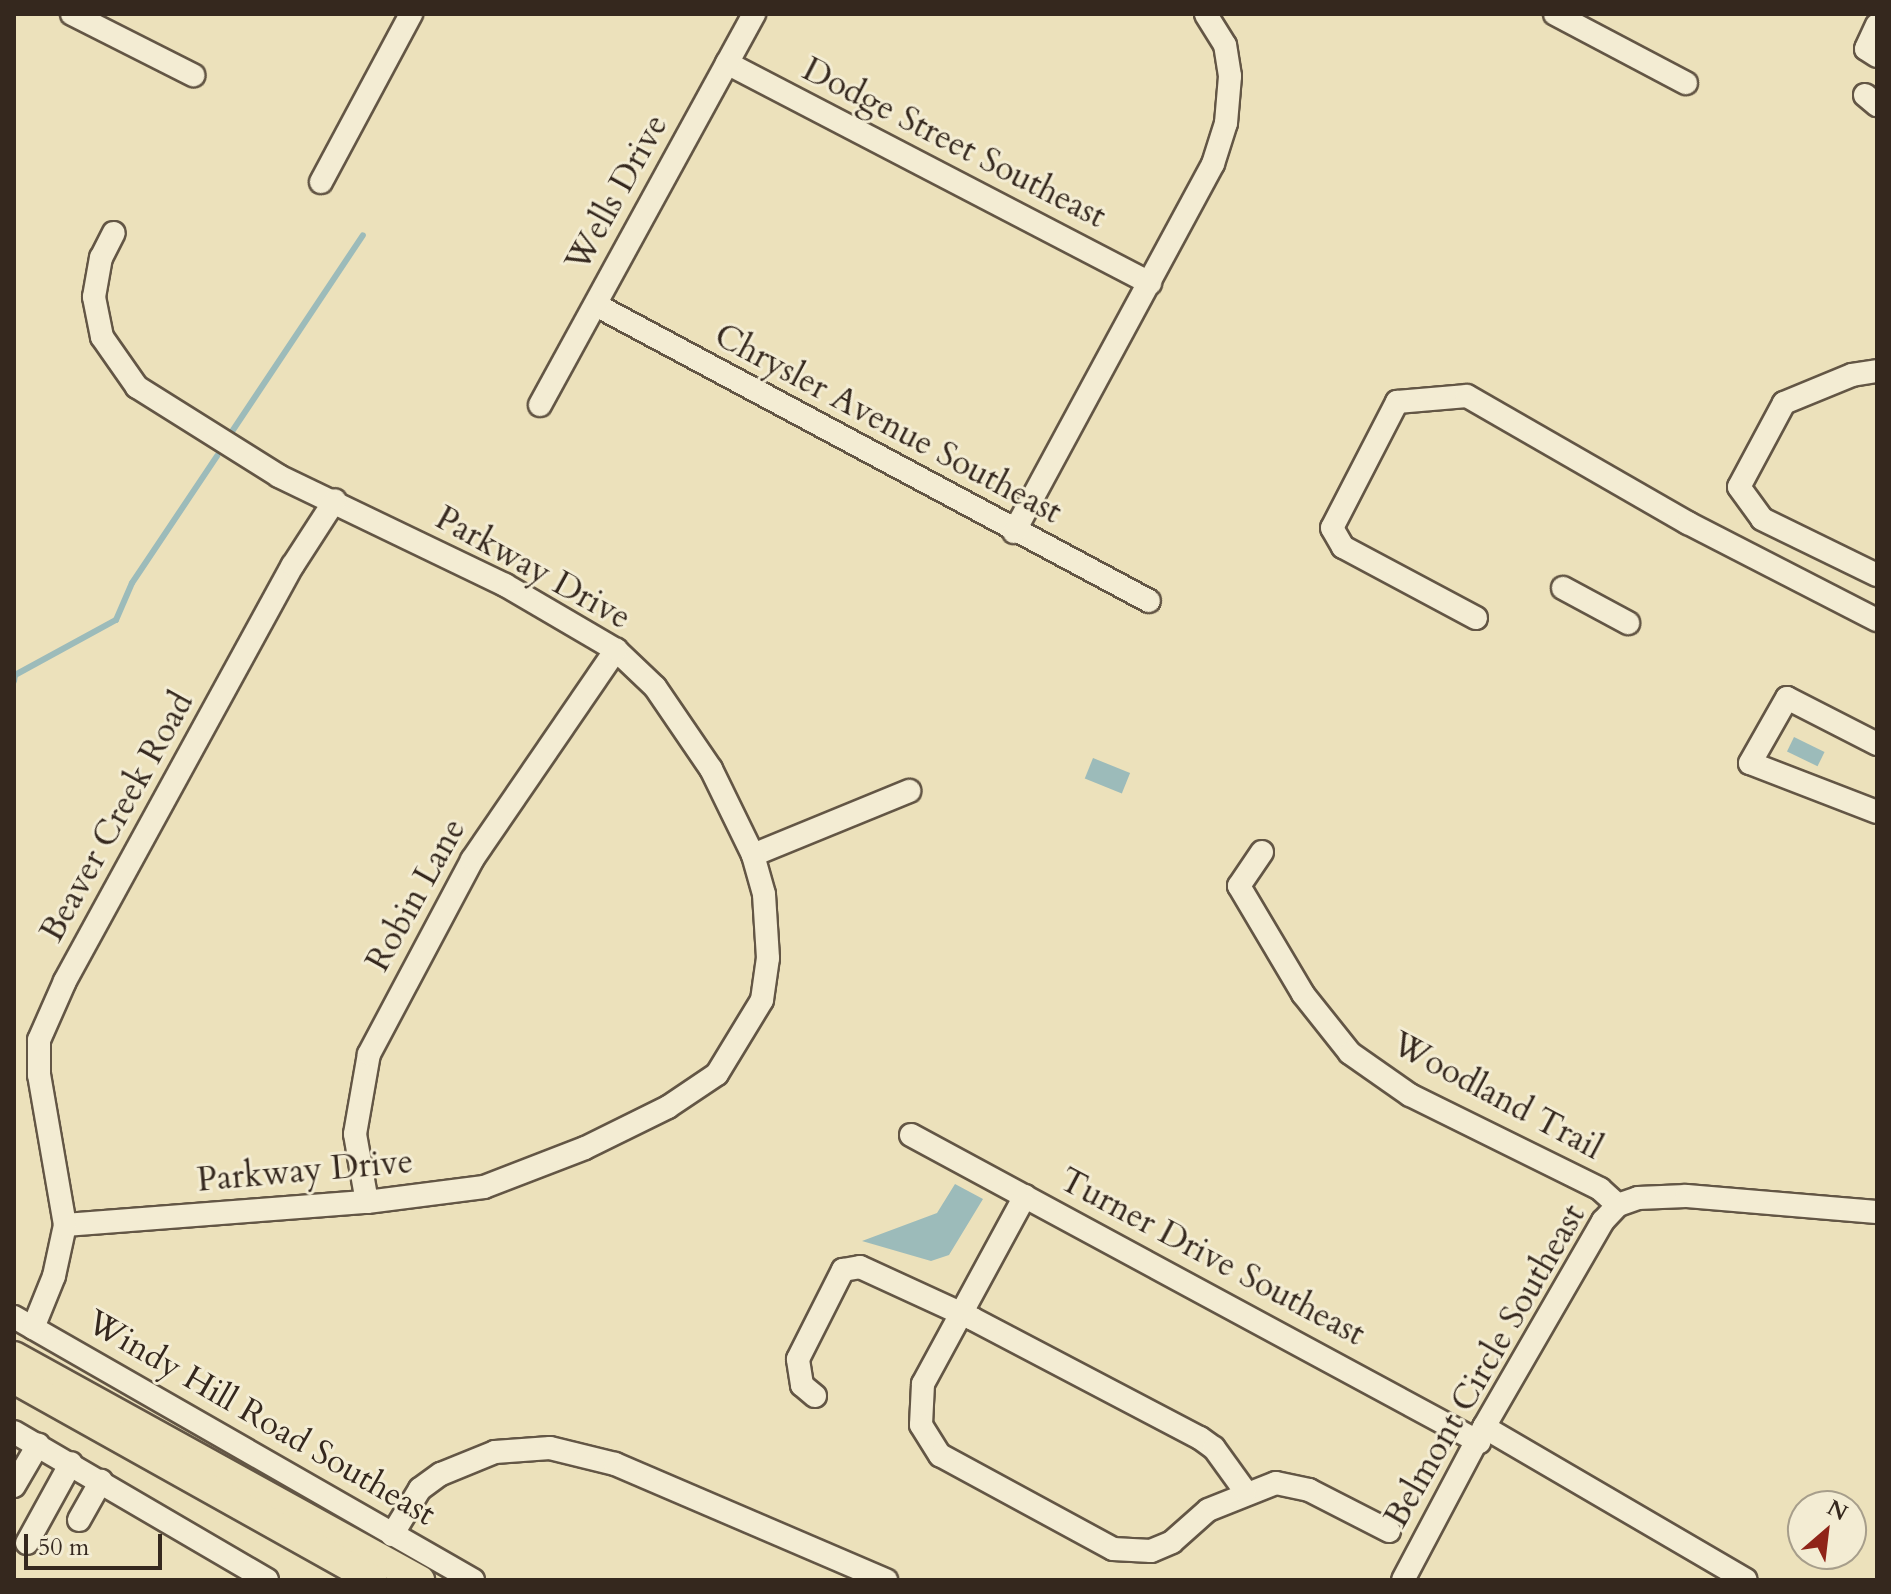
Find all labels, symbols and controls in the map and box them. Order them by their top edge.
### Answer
street label: Dodge Street Southeast [796,49,1112,237]
street label: Wells Drive [557,107,677,279]
street label: Chrysler Avenue Southeast [708,315,1068,533]
street label: Parkway Drive [428,498,638,638]
street label: Beaver Creek Road [32,685,202,949]
street label: Robin Lane [357,812,475,978]
street label: Woodland Trail [1385,1023,1609,1169]
street label: Parkway Drive [195,1141,415,1201]
street label: Turner Drive Southeast [1053,1159,1371,1355]
street label: Belmont Circle Southeast [1376,1197,1594,1535]
street label: Windy Hill Road Southeast [79,1301,443,1535]
north arrow [1787,1490,1867,1570]
text: N [1822,1493,1853,1528]
scale bar [28,1518,166,1568]
text: 50 m [38,1531,89,1564]

